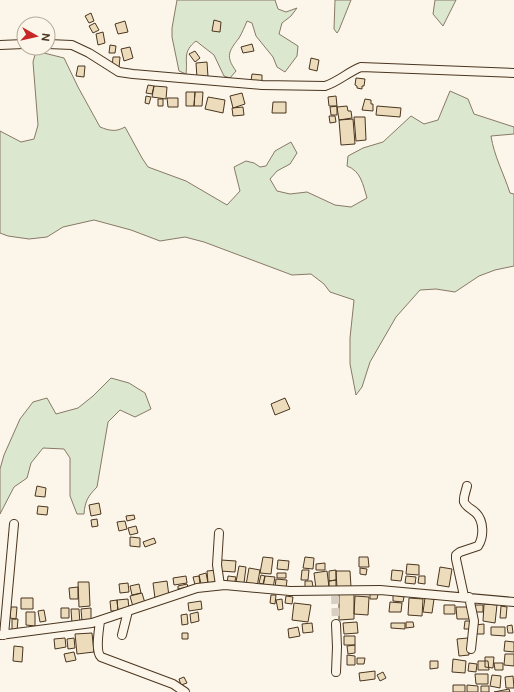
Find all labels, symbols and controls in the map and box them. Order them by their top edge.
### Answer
north arrow [16,16,56,56]
text: N [38,32,53,42]

